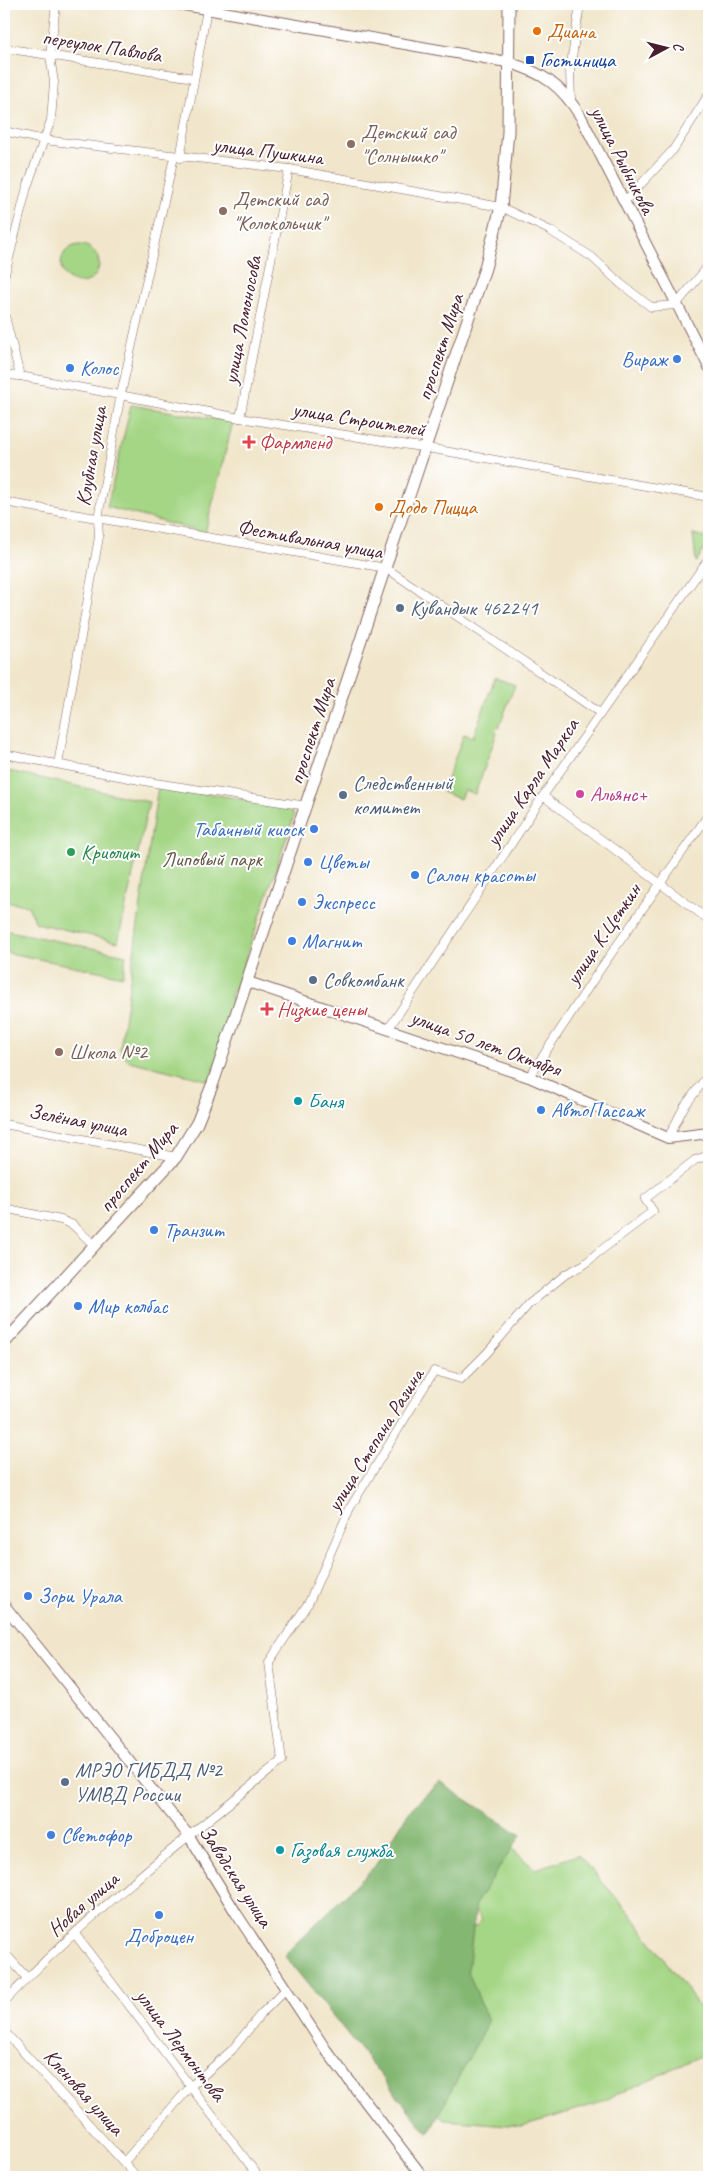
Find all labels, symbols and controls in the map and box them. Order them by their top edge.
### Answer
place label: Диана [547,18,598,44]
north arrow [640,22,690,72]
street label: переулок Павлова [41,24,165,69]
marker: Диана [531,25,543,37]
text: С [670,42,688,53]
place label: Гостиница [540,47,617,73]
marker: Гостиница [524,54,536,66]
street label: улица Рыбникова [584,100,662,221]
place label: Детский сад "Солнышко" [361,119,458,169]
street label: улица Пушкина [209,131,327,171]
marker: Детский сад "Солнышко" [345,138,357,150]
place label: Детский сад "Колокольчик" [233,186,330,236]
marker: Детский сад "Колокольчик" [217,205,229,217]
street label: улица Ломоносова [216,252,267,388]
street label: проспект Мира [411,289,470,404]
place label: Вираж [621,346,669,372]
marker: Вираж [671,353,683,365]
place label: Колос [80,355,120,381]
marker: Колос [64,362,76,374]
street label: улица Строителей [289,395,428,442]
street label: Клубная улица [69,402,113,508]
place label: Фармленд [259,429,333,455]
marker: Фармленд [243,436,255,448]
place label: Додо Пицца [389,494,479,520]
marker: Додо Пицца [373,501,385,513]
street label: Фестивальная улица [236,513,386,565]
place label: Кувандык 462241 [410,595,539,621]
marker: Кувандык 462241 [394,602,406,614]
street label: проспект Мира [283,673,342,788]
street label: улица Карла Маркса [478,711,585,853]
place label: Следственный комитет [353,770,454,820]
place label: Альянс+ [590,781,648,807]
marker: Альянс+ [574,788,586,800]
marker: Следственный комитет [337,789,349,801]
place label: Табачный киоск [193,816,305,842]
marker: Табачный киоск [308,823,320,835]
place label: Криолит [81,839,141,865]
marker: Криолит [65,846,77,858]
park label: Липовый парк [162,846,263,872]
place label: Цветы [318,849,370,875]
marker: Цветы [302,856,314,868]
place label: Салон красоты [425,862,537,888]
marker: Салон красоты [409,869,421,881]
street label: улица К.Цеткин [558,877,647,991]
place label: Экспресс [312,889,376,915]
marker: Экспресс [296,896,308,908]
place label: Магнит [302,928,363,954]
marker: Магнит [286,935,298,947]
place label: Совкомбанк [323,967,405,993]
marker: Совкомбанк [307,974,319,986]
place label: Низкие цены [277,996,368,1023]
marker: Низкие цены [261,1003,273,1015]
street label: улица 50 лет Октября [406,1003,566,1083]
place label: Школа №2 [69,1039,149,1065]
marker: Школа №2 [53,1046,65,1058]
place label: Баня [308,1088,345,1114]
marker: Баня [292,1095,304,1107]
place label: АвтоПассаж [551,1097,646,1123]
street label: Зелёная улица [27,1098,131,1143]
marker: АвтоПассаж [535,1104,547,1116]
street label: проспект Мира [93,1115,185,1218]
place label: Транзит [164,1217,225,1243]
marker: Транзит [148,1224,160,1236]
place label: Мир колбас [88,1293,169,1319]
marker: Мир колбас [72,1300,84,1312]
street label: улица Степана Разина [320,1362,431,1518]
place label: Зори Урала [38,1583,123,1609]
marker: Зори Урала [22,1590,34,1602]
place label: МРЭО ГИБДД №2 УМВД России [75,1757,224,1807]
marker: МРЭО ГИБДД №2 УМВД России [59,1776,71,1788]
street label: Заводская улица [193,1820,280,1933]
place label: Светофор [61,1822,133,1848]
marker: Светофор [45,1829,57,1841]
place label: Газовая служба [290,1837,395,1864]
marker: Газовая служба [274,1844,286,1856]
street label: Новая улица [42,1864,126,1942]
marker: Доброцен [153,1909,165,1921]
place label: Доброцен [125,1923,194,1949]
street label: улица Лермонтова [129,1982,233,2108]
street label: Кленовая улица [38,2043,131,2142]

